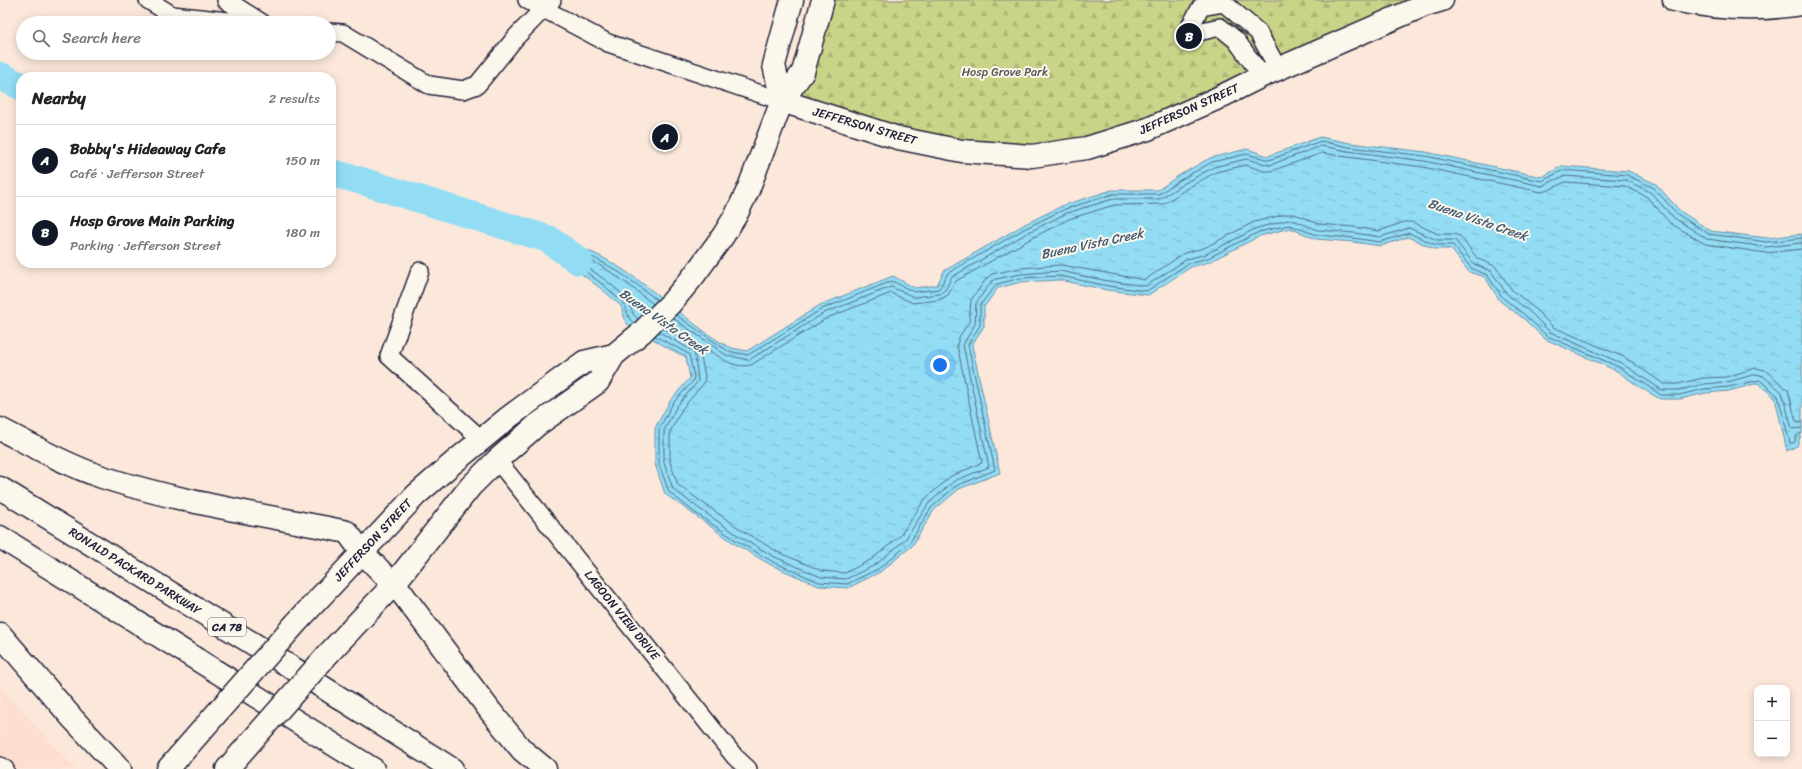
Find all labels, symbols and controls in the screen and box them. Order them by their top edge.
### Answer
search box [16,16,336,60]
pin: B [1176,21,1202,51]
text: Search here [62,25,141,51]
icon: search [30,27,52,49]
park label: Hosp Grove Park [962,61,1048,83]
street label: JEFFERSON STREET [1135,77,1244,141]
text: Nearby [32,83,86,113]
text: 2 results [269,87,320,110]
street label: JEFFERSON STREET [809,100,921,152]
pin: A [652,122,678,152]
text: Bobby's Hideaway Cafe [70,136,226,162]
text: A [41,149,49,172]
text: 150 m [285,149,320,172]
text: Café · Jefferson Street [70,162,204,185]
water label: Buena Vista Creek [1425,192,1533,248]
text: Hosp Grove Main Parking [70,208,235,234]
text: B [41,221,49,244]
text: 180 m [285,221,320,244]
water label: Buena Vista Creek [1039,221,1147,266]
text: Parking · Jefferson Street [70,234,221,257]
water label: Buena Vista Creek [614,282,715,362]
your location [930,355,950,375]
street label: JEFFERSON STREET [328,492,419,587]
street label: RONALD PACKARD PARKWAY [64,521,206,621]
street label: LAGOON VIEW DRIVE [579,565,666,666]
road number: CA 78 [208,618,246,636]
map controls [1754,685,1790,757]
button: + [1754,685,1790,721]
button: − [1754,721,1790,757]

